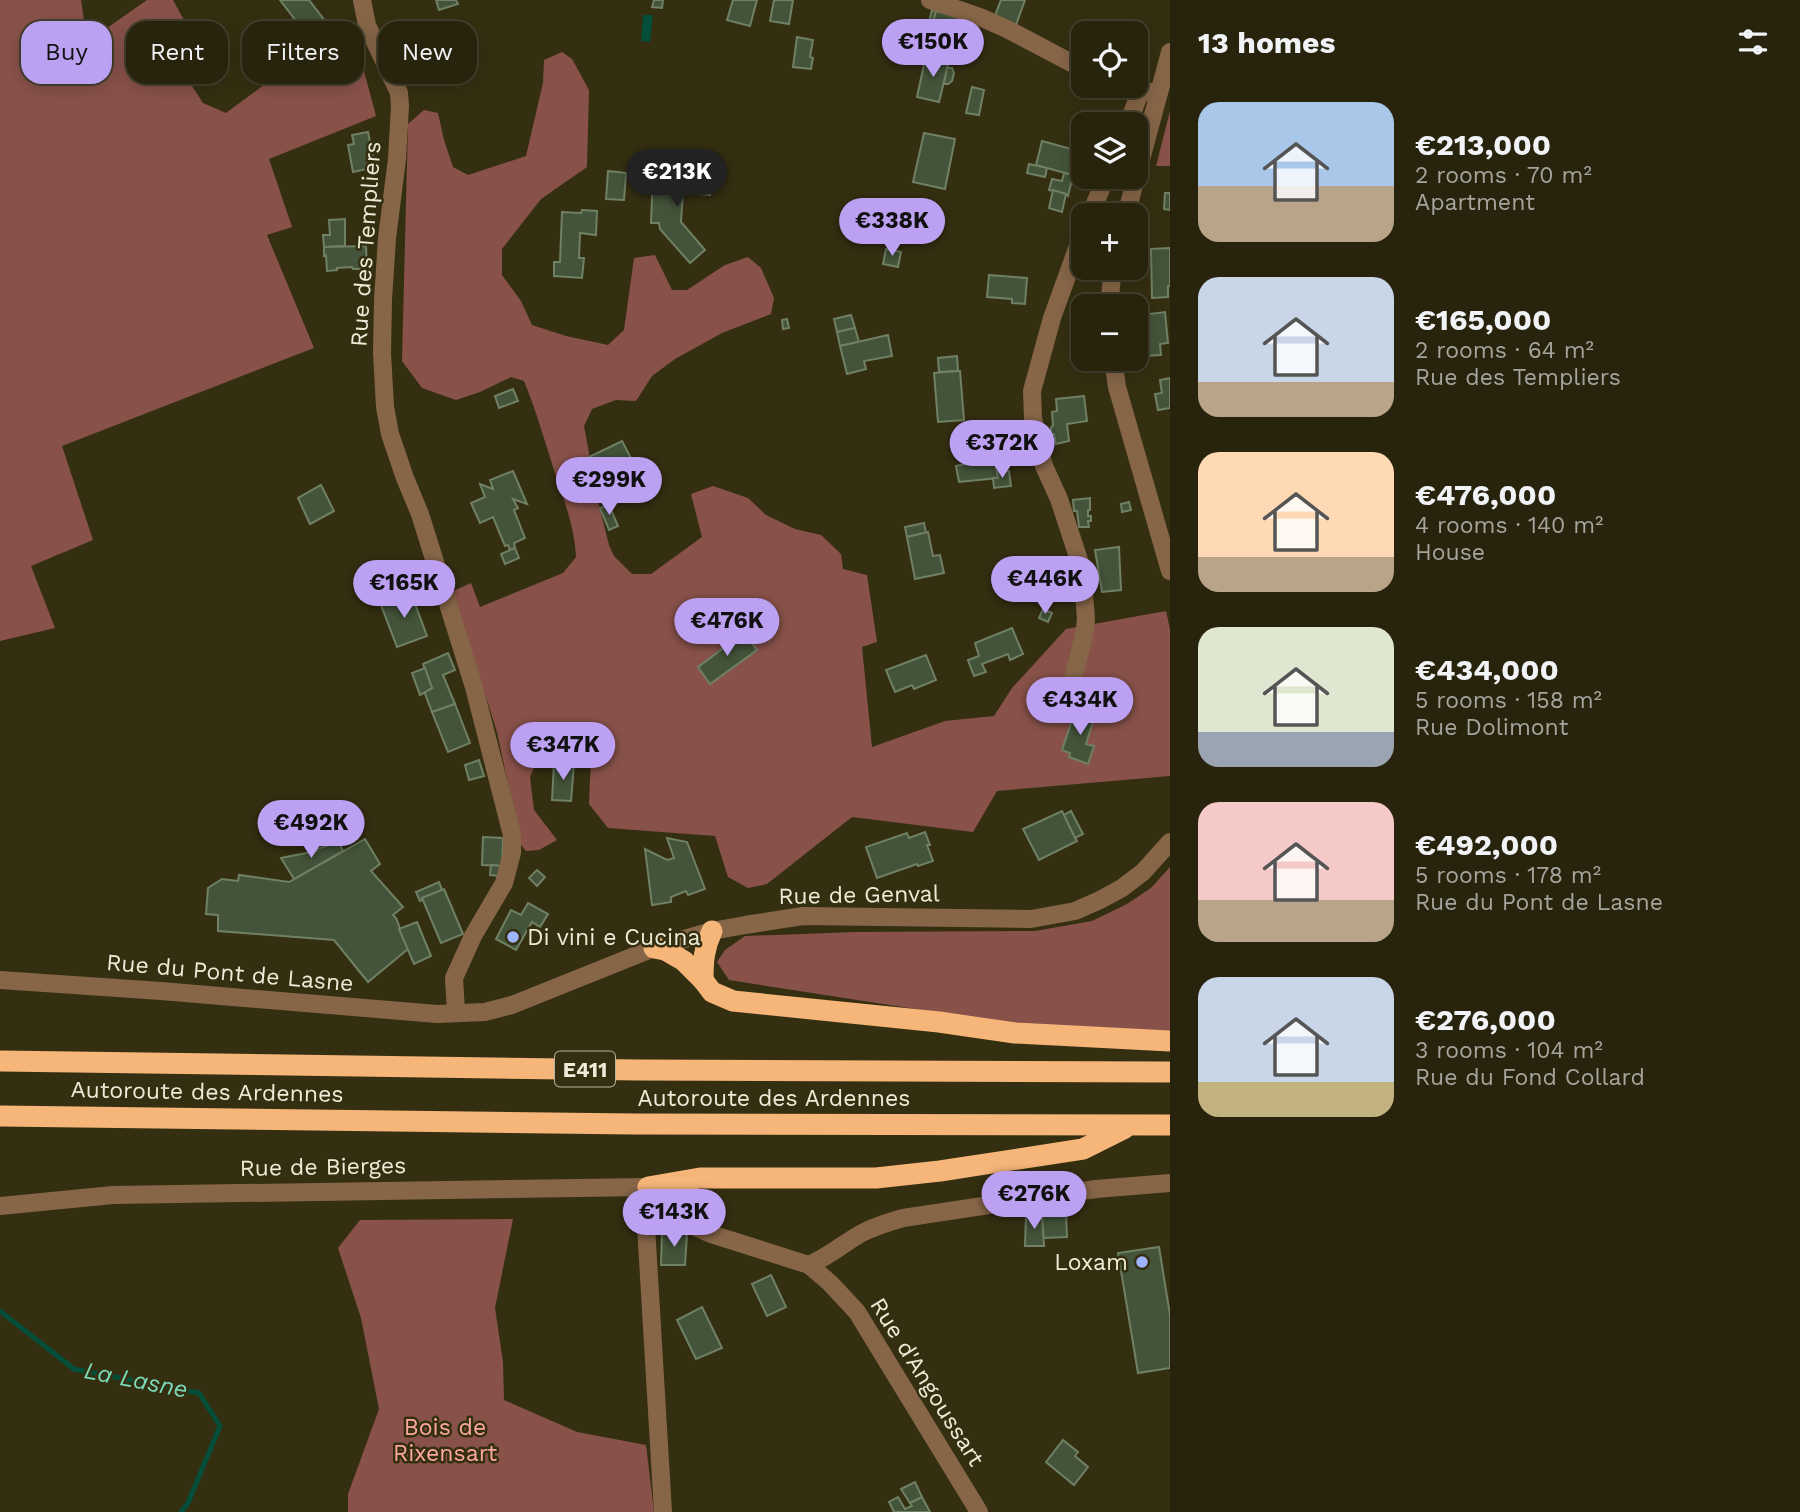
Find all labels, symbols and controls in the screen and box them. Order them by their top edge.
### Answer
pin: €150K [884,20,982,79]
chip: Buy [21,21,112,84]
chip: Rent [126,21,228,84]
chip: Filters [242,21,364,84]
chip: New [378,21,477,84]
map controls [1071,21,1148,371]
button: locate [1071,21,1148,98]
icon: filters [1734,23,1772,61]
text: 13 homes [1198,25,1335,60]
text: €150K [898,28,968,55]
button: layers [1071,112,1148,189]
text: €213,000 [1415,127,1551,162]
icon: home [1254,130,1338,214]
street label: Rue des Templiers [345,140,387,348]
pin: €213K [628,150,726,209]
text: €213K [642,158,712,185]
text: 2 rooms · 70 m² [1415,162,1592,189]
text: Apartment [1415,189,1535,216]
pin: €338K [843,198,941,258]
button: + [1071,203,1148,280]
text: €338K [855,207,929,234]
button: − [1071,294,1148,371]
text: €165,000 [1415,302,1551,337]
icon: home [1254,305,1338,389]
text: 2 rooms · 64 m² [1415,337,1594,364]
text: Rue des Templiers [1415,364,1621,391]
pin: €372K [953,420,1051,480]
text: €372K [966,429,1038,456]
pin: €299K [560,458,658,517]
text: €299K [572,466,646,493]
text: €476,000 [1415,477,1556,512]
icon: home [1254,480,1338,564]
text: 4 rooms · 140 m² [1415,512,1603,539]
text: House [1415,539,1485,566]
pin: €446K [996,556,1094,616]
pin: €165K [355,560,453,620]
text: €446K [1007,565,1083,592]
text: €165K [369,569,439,596]
pin: €476K [678,598,776,658]
text: €476K [690,607,764,634]
text: €434,000 [1415,652,1559,687]
icon: home [1254,655,1338,739]
pin: €434K [1031,678,1129,737]
text: €434K [1042,686,1118,713]
text: 5 rooms · 158 m² [1415,687,1602,714]
text: Rue Dolimont [1415,714,1568,741]
pin: €347K [514,722,612,782]
text: €347K [526,731,600,758]
pin: €492K [262,800,360,860]
text: €492K [274,809,348,836]
text: €492,000 [1415,827,1558,862]
icon: home [1254,830,1338,914]
text: 5 rooms · 178 m² [1415,862,1601,889]
street label: Rue de Genval [778,880,940,910]
text: Rue du Pont de Lasne [1415,889,1663,916]
place label: Di vini e Cucina [527,924,700,951]
marker: Di vini e Cucina [505,929,521,945]
street label: Rue du Pont de Lasne [105,949,355,997]
text: €276,000 [1415,1002,1556,1037]
icon: home [1254,1005,1338,1089]
text: 3 rooms · 104 m² [1415,1037,1603,1064]
road number: E411 [555,1052,615,1086]
text: Rue du Fond Collard [1415,1064,1645,1091]
street label: Autoroute des Ardennes [70,1076,344,1108]
street label: Autoroute des Ardennes [638,1085,910,1112]
street label: Rue de Bierges [239,1152,407,1182]
pin: €276K [985,1172,1083,1231]
text: €276K [998,1180,1070,1207]
pin: €143K [625,1190,723,1249]
text: €143K [639,1198,709,1225]
place label: Loxam [1054,1249,1128,1276]
marker: Loxam [1134,1254,1150,1270]
street label: Rue d'Angoussart [864,1293,990,1471]
water label: La Lasne [82,1356,190,1404]
park label: Bois de Rixensart [393,1414,497,1467]

